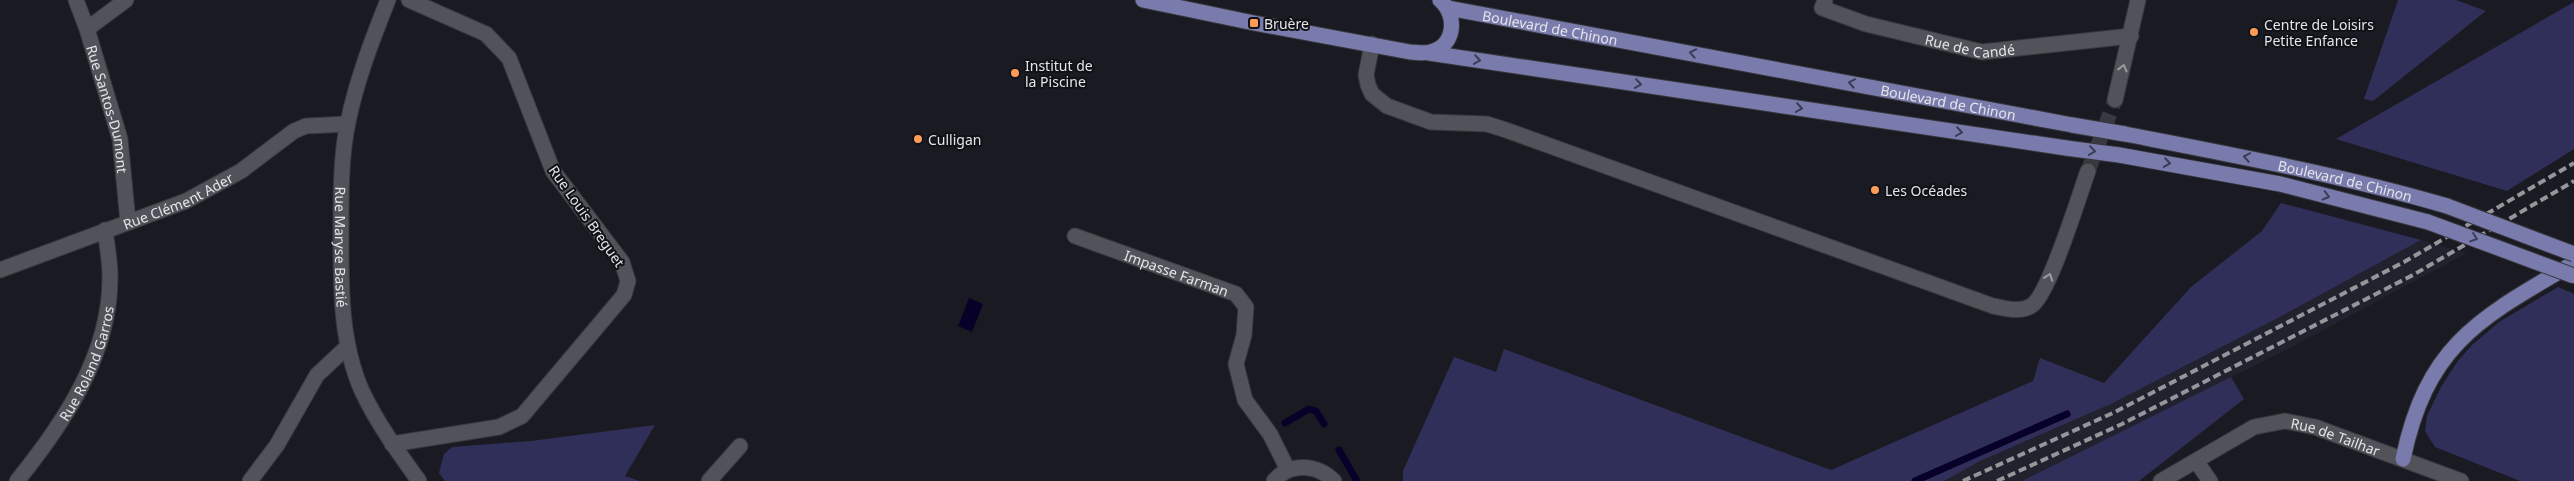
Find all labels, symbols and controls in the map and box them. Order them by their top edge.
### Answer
street label: Boulevard de Chinon [1481,5,1619,49]
place label: Bruère [1264,14,1309,33]
place label: Centre de Loisirs Petite Enfance [2264,15,2374,50]
marker: Bruère [1248,17,1260,29]
marker: Centre de Loisirs Petite Enfance [2248,26,2260,38]
street label: Rue de Candé [1923,29,2016,61]
street label: Rue Santos-Dumont [83,42,133,174]
one-way arrow [1688,49,1697,59]
one-way arrow [1474,54,1482,65]
place label: Institut de la Piscine [1025,56,1093,91]
one-way arrow [2117,64,2128,73]
marker: Institut de la Piscine [1009,67,1021,79]
one-way arrow [1634,78,1642,89]
one-way arrow [1848,79,1857,89]
street label: Boulevard de Chinon [1879,80,2018,124]
one-way arrow [1795,102,1803,113]
one-way arrow [1955,126,1964,136]
place label: Culligan [928,130,981,149]
marker: Culligan [912,133,924,145]
one-way arrow [2088,146,2097,156]
one-way arrow [2242,153,2251,163]
street label: Boulevard de Chinon [2276,155,2414,205]
one-way arrow [2163,157,2171,168]
street label: Rue Louis Breguet [545,161,629,271]
street label: Rue Clément Ader [120,168,236,233]
place label: Les Océades [1885,181,1967,200]
marker: Les Océades [1869,184,1881,196]
street label: Rue Maryse Bastié [331,186,352,308]
one-way arrow [2321,190,2330,201]
one-way arrow [2469,232,2478,242]
street label: Impasse Farman [1122,245,1232,300]
one-way arrow [2043,273,2053,281]
street label: Rue Roland Garros [54,304,117,424]
street label: Rue de Tailhar [2289,413,2383,460]

